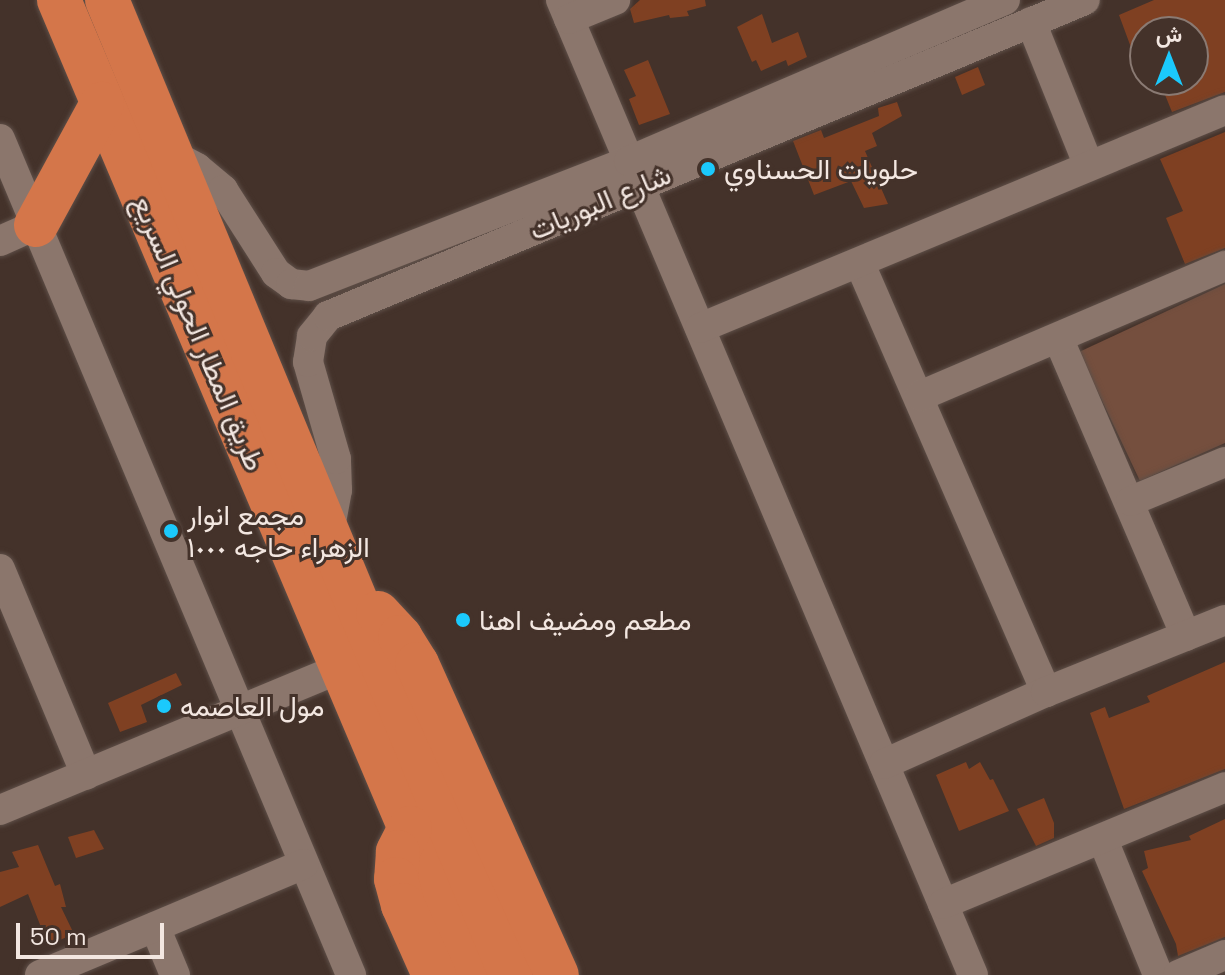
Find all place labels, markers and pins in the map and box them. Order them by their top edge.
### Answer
place label: حلويات الحسناوي [724,152,918,186]
marker: حلويات الحسناوي [699,160,717,178]
place label: مجمع انوار الزهراء حاجه ١٠٠٠ [187,498,370,564]
marker: مجمع انوار الزهراء حاجه ١٠٠٠ [162,522,180,540]
place label: مطعم ومضيف اهنا [479,603,691,637]
marker: مطعم ومضيف اهنا [454,611,472,629]
place label: مول العاصمه [180,689,324,723]
marker: مول العاصمه [155,697,173,715]

